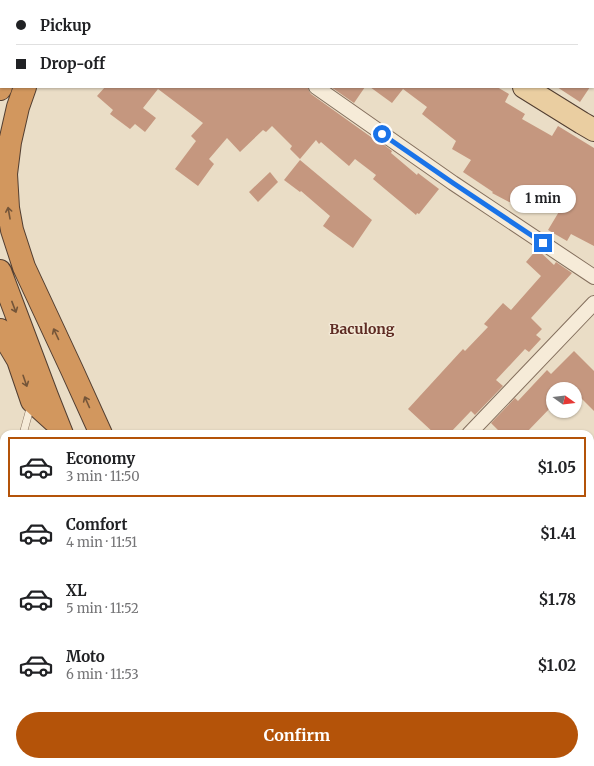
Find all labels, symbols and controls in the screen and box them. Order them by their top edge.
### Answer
text: Pickup [40,16,91,35]
text: Drop-off [40,54,105,73]
route start [373,125,391,143]
callout: 1 min [510,185,576,213]
text: 1 min [525,190,561,207]
one-way arrow [5,207,13,220]
route end [534,234,552,252]
one-way arrow [10,301,18,313]
district label: Baculong [329,320,395,338]
one-way arrow [52,329,59,341]
one-way arrow [22,374,29,387]
north arrow [546,382,582,418]
map controls [546,382,582,418]
one-way arrow [83,396,90,408]
icon: car [18,449,54,485]
text: Economy [66,449,135,468]
text: $1.05 [537,458,576,477]
text: 3 min · 11:50 [66,468,140,485]
icon: car [18,515,54,551]
text: Comfort [66,515,127,534]
text: $1.41 [540,524,576,543]
text: 4 min · 11:51 [66,534,137,551]
icon: car [18,581,54,617]
text: XL [66,581,87,600]
text: $1.78 [539,590,576,609]
text: 5 min · 11:52 [66,600,139,617]
icon: car [18,647,54,683]
text: Moto [66,647,105,666]
text: $1.02 [537,656,576,675]
text: 6 min · 11:53 [66,666,139,683]
button: Confirm [16,712,578,758]

